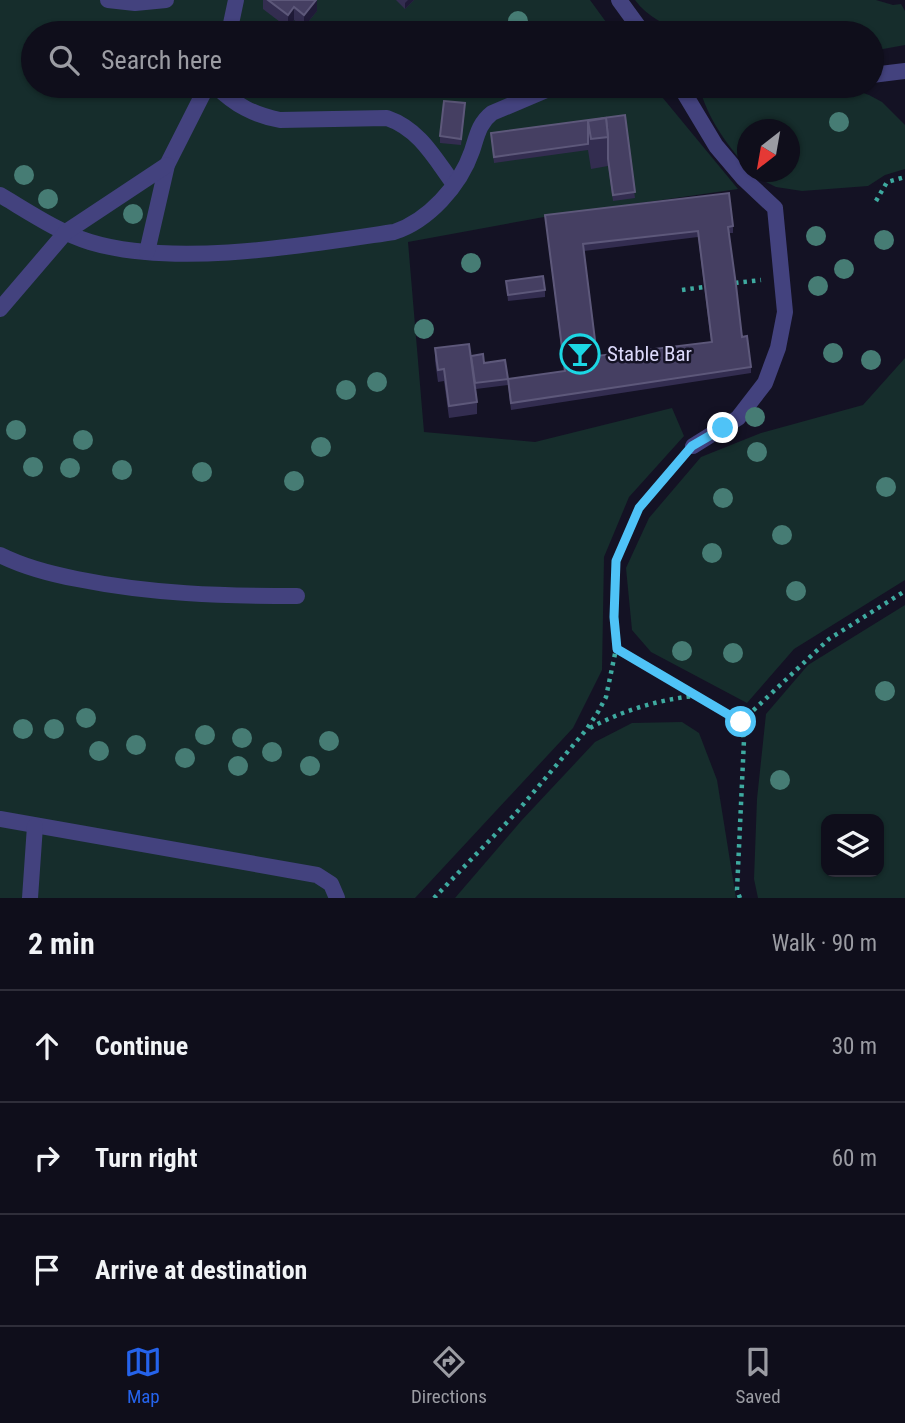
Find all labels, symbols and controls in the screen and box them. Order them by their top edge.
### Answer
search box [21,21,884,98]
icon: search [45,41,83,79]
text: Search here [101,45,222,75]
north arrow [737,119,800,182]
bar icon: Stable Bar [559,333,601,375]
place label: Stable Bar [607,342,692,366]
route end [707,412,738,443]
route start [725,706,756,737]
map controls [821,814,884,877]
button: layers [821,814,884,877]
text: 2 min [28,926,95,961]
text: Walk · 90 m [772,930,877,957]
icon: ahead [28,1027,66,1065]
text: Continue [95,1031,188,1061]
text: 30 m [832,1033,877,1060]
icon: right [28,1139,66,1177]
text: Turn right [95,1143,197,1173]
text: 60 m [832,1145,877,1172]
icon: arrive [28,1251,66,1289]
text: Arrive at destination [95,1255,307,1285]
tab: Map [124,1343,162,1408]
tab: Directions [411,1343,487,1408]
tab: Saved [735,1343,781,1408]

